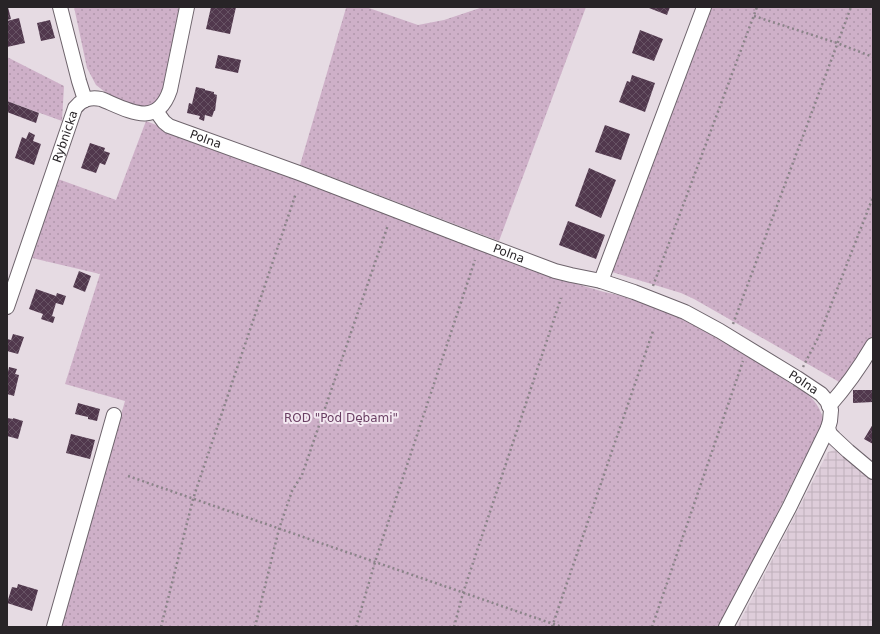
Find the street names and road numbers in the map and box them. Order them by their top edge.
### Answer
street label: Rybnicka [50,109,81,165]
street label: Polna [188,127,223,151]
street label: Polna [491,241,526,266]
street label: Polna [786,368,821,397]

